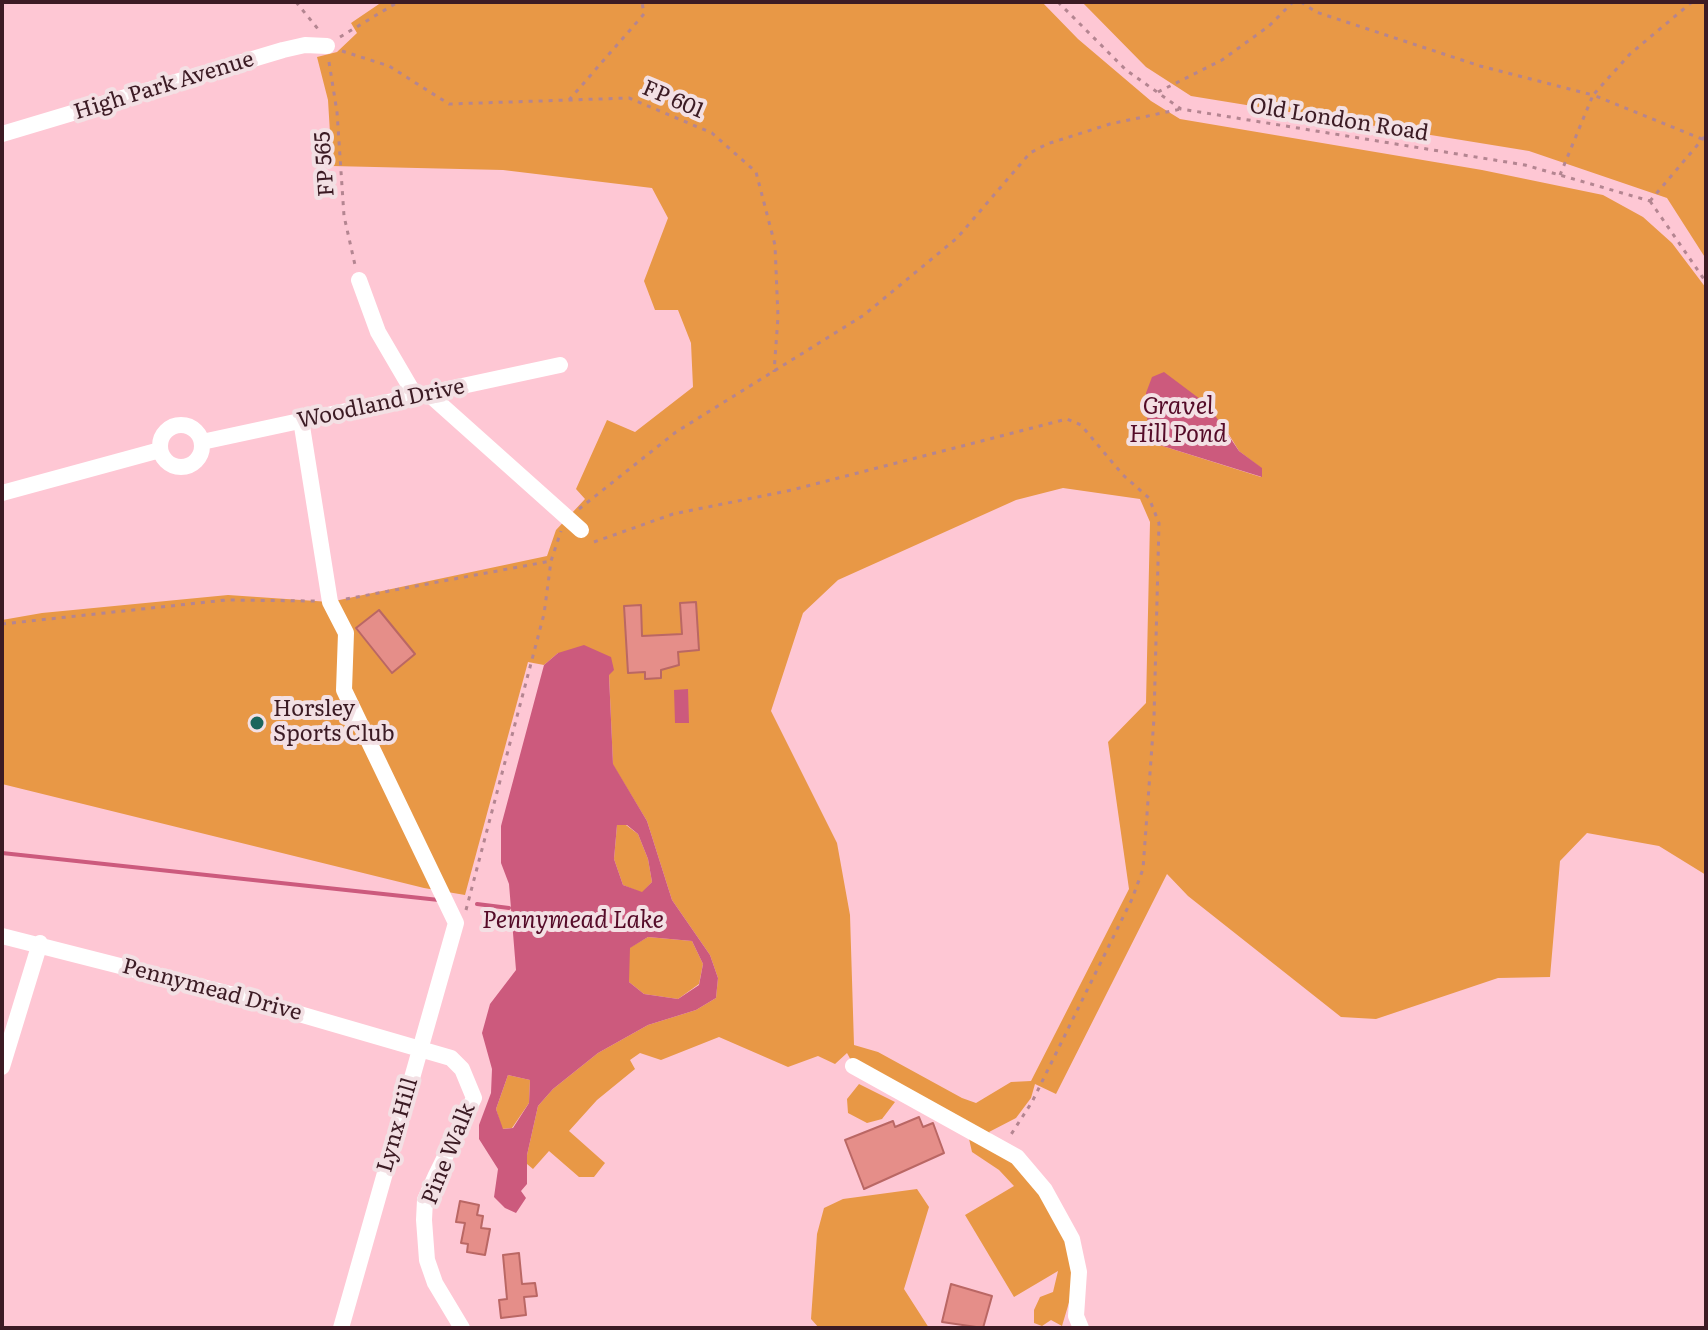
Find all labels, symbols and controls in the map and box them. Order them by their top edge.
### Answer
street label: High Park Avenue [71,46,257,126]
street label: FP 601 [638,75,708,125]
street label: Old London Road [1248,93,1430,147]
street label: FP 565 [310,130,340,198]
street label: Woodland Drive [295,373,467,435]
water label: Gravel Hill Pond [1129,393,1227,449]
place label: Horsley Sports Club [273,697,395,748]
marker: Horsley Sports Club [248,714,266,732]
water label: Pennymead Lake [482,907,664,935]
street label: Pennymead Drive [119,953,305,1027]
street label: Lynx Hill [372,1075,424,1175]
street label: Pine Walk [417,1099,481,1209]

